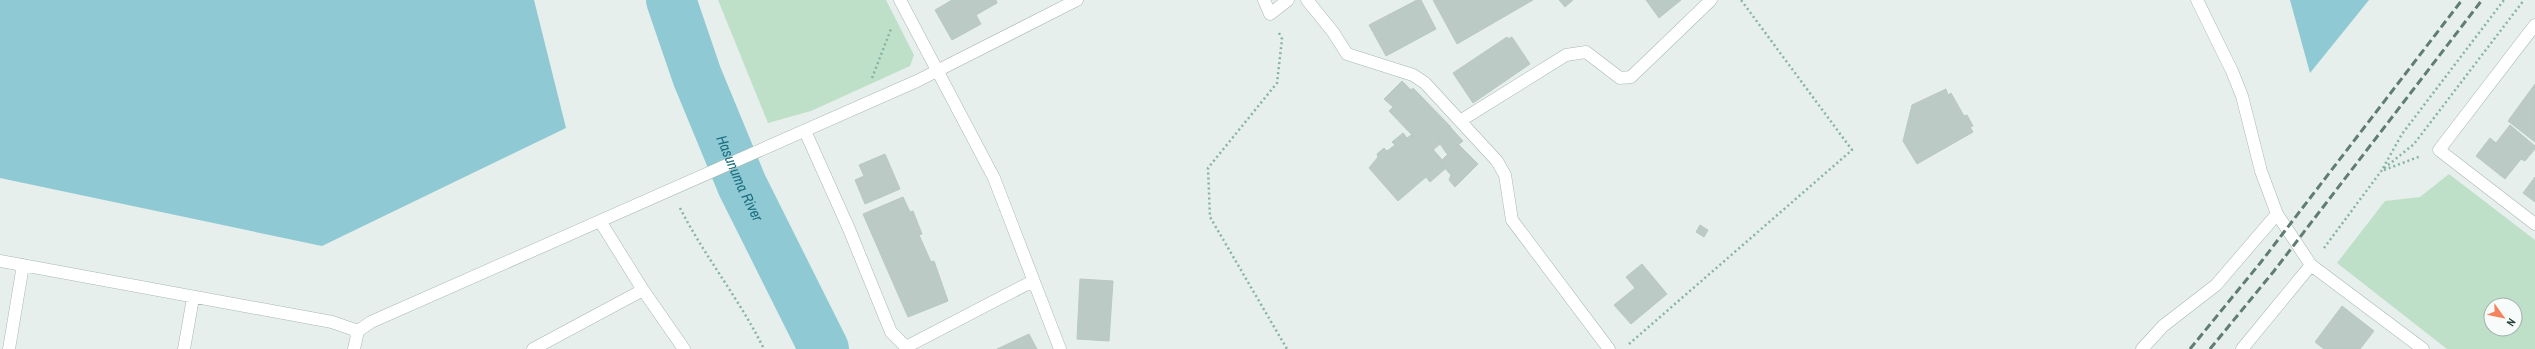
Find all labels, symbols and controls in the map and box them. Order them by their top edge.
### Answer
water label: Hasunuma River [712,132,769,225]
north arrow [2483,297,2523,337]
text: N [2504,316,2519,329]

